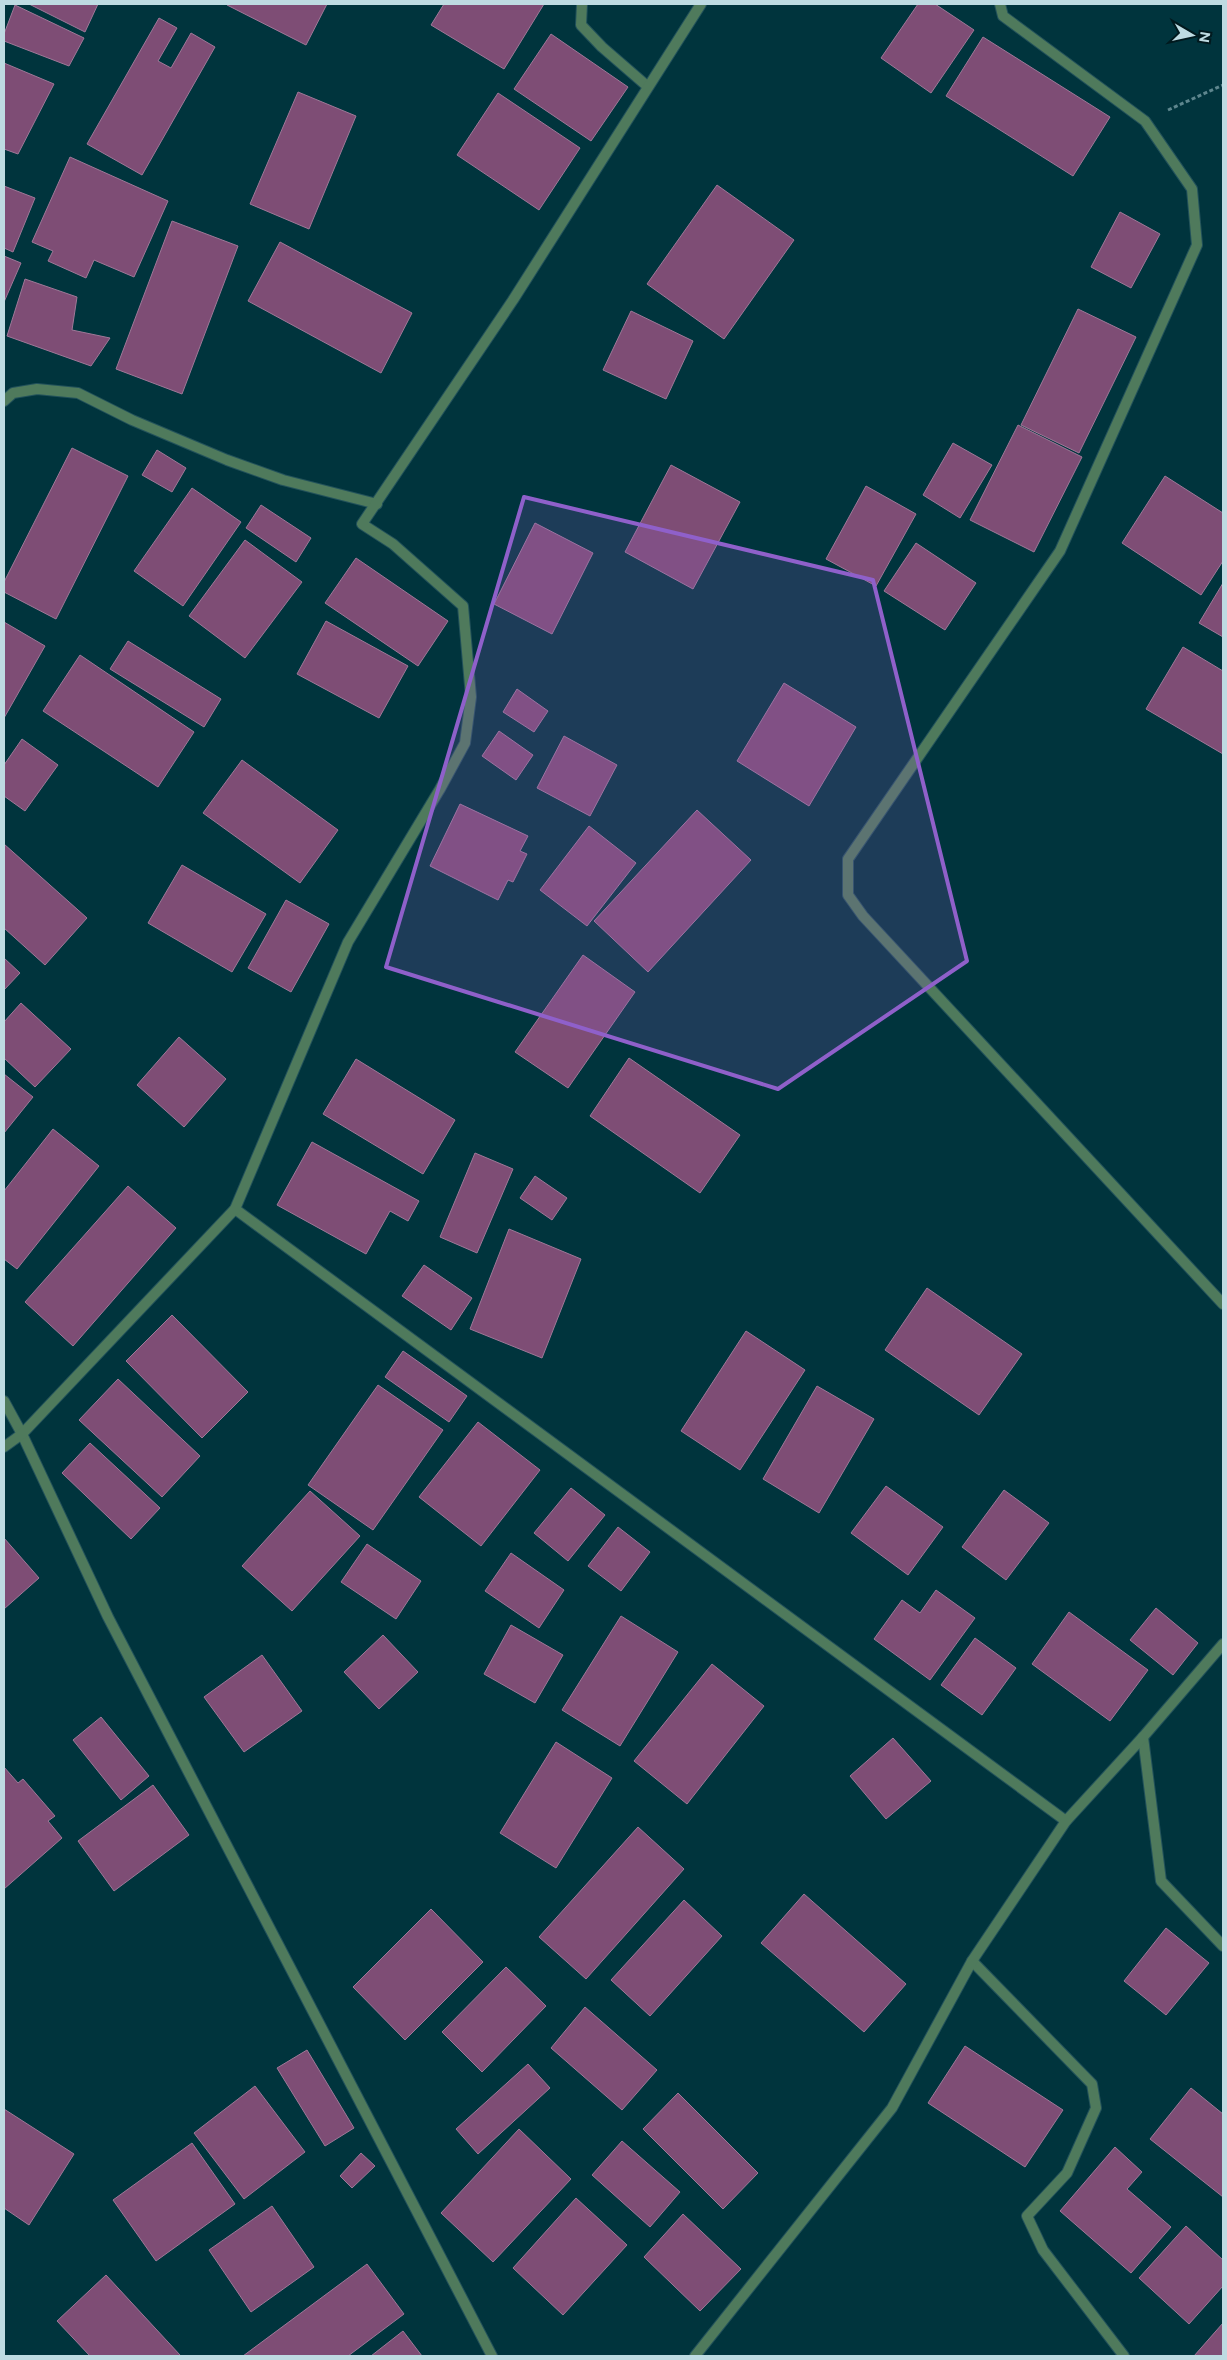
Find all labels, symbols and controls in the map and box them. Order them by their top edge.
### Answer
north arrow [1167,10,1217,60]
text: N [1195,30,1214,44]

